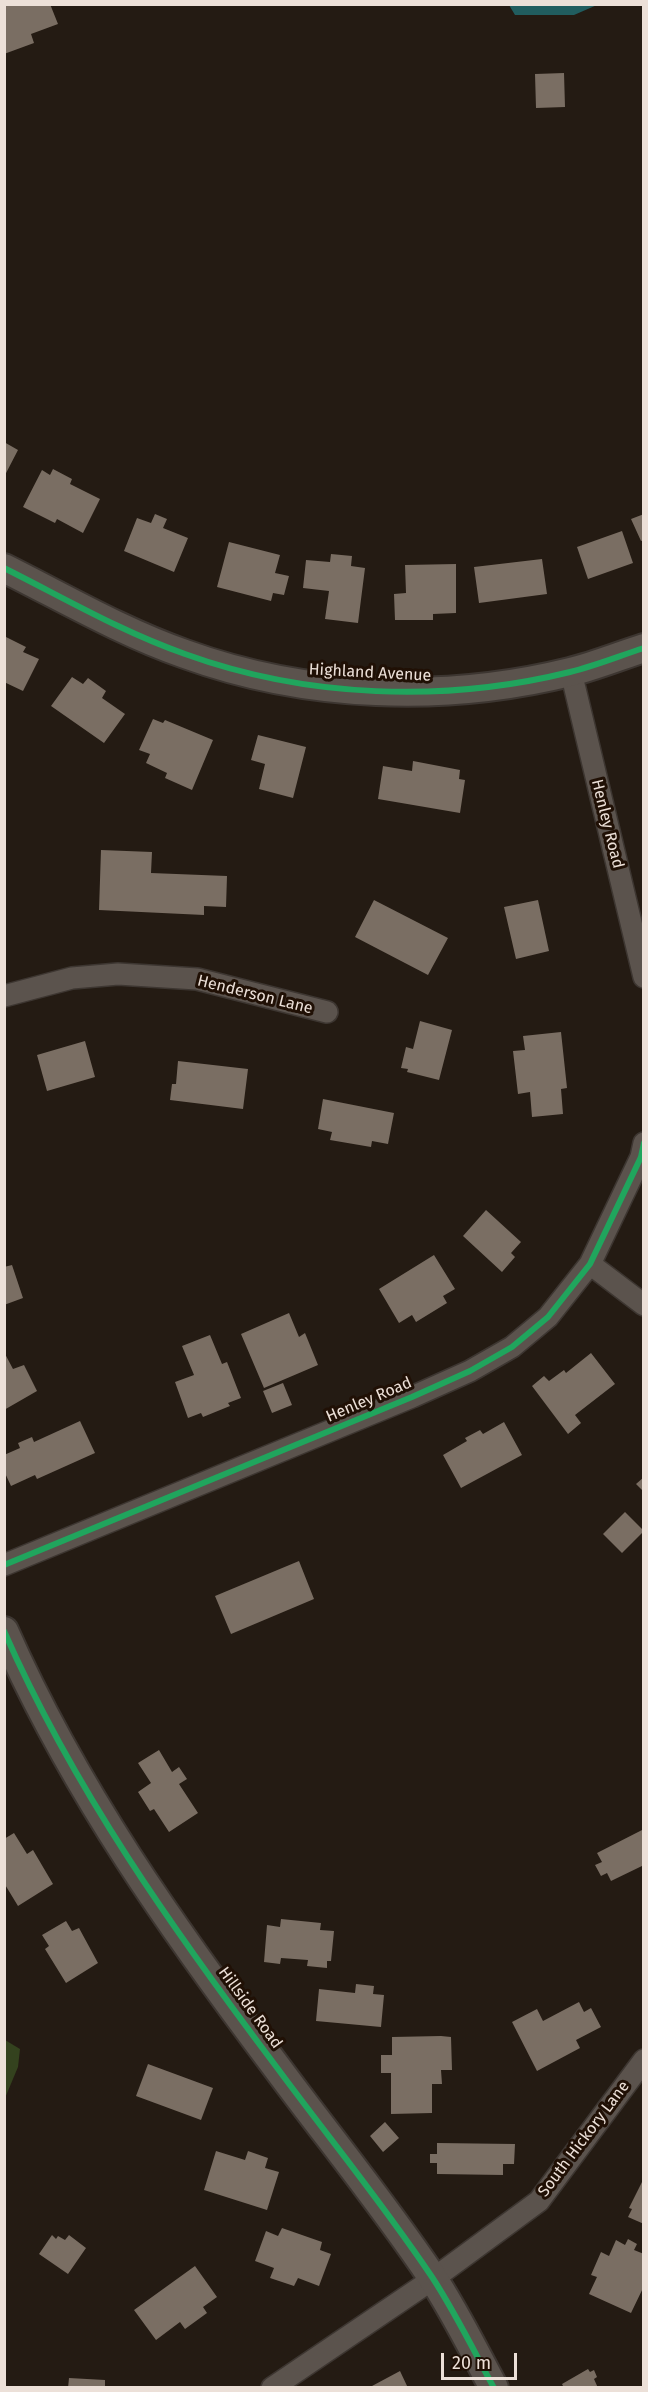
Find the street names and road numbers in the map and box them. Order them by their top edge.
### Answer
street label: Highland Avenue [308,660,432,686]
street label: Henley Road [587,777,627,871]
street label: Henderson Lane [195,971,315,1019]
street label: Henley Road [323,1373,415,1427]
street label: Hillside Road [214,1963,286,2053]
street label: South Hickory Lane [534,2077,634,2201]

